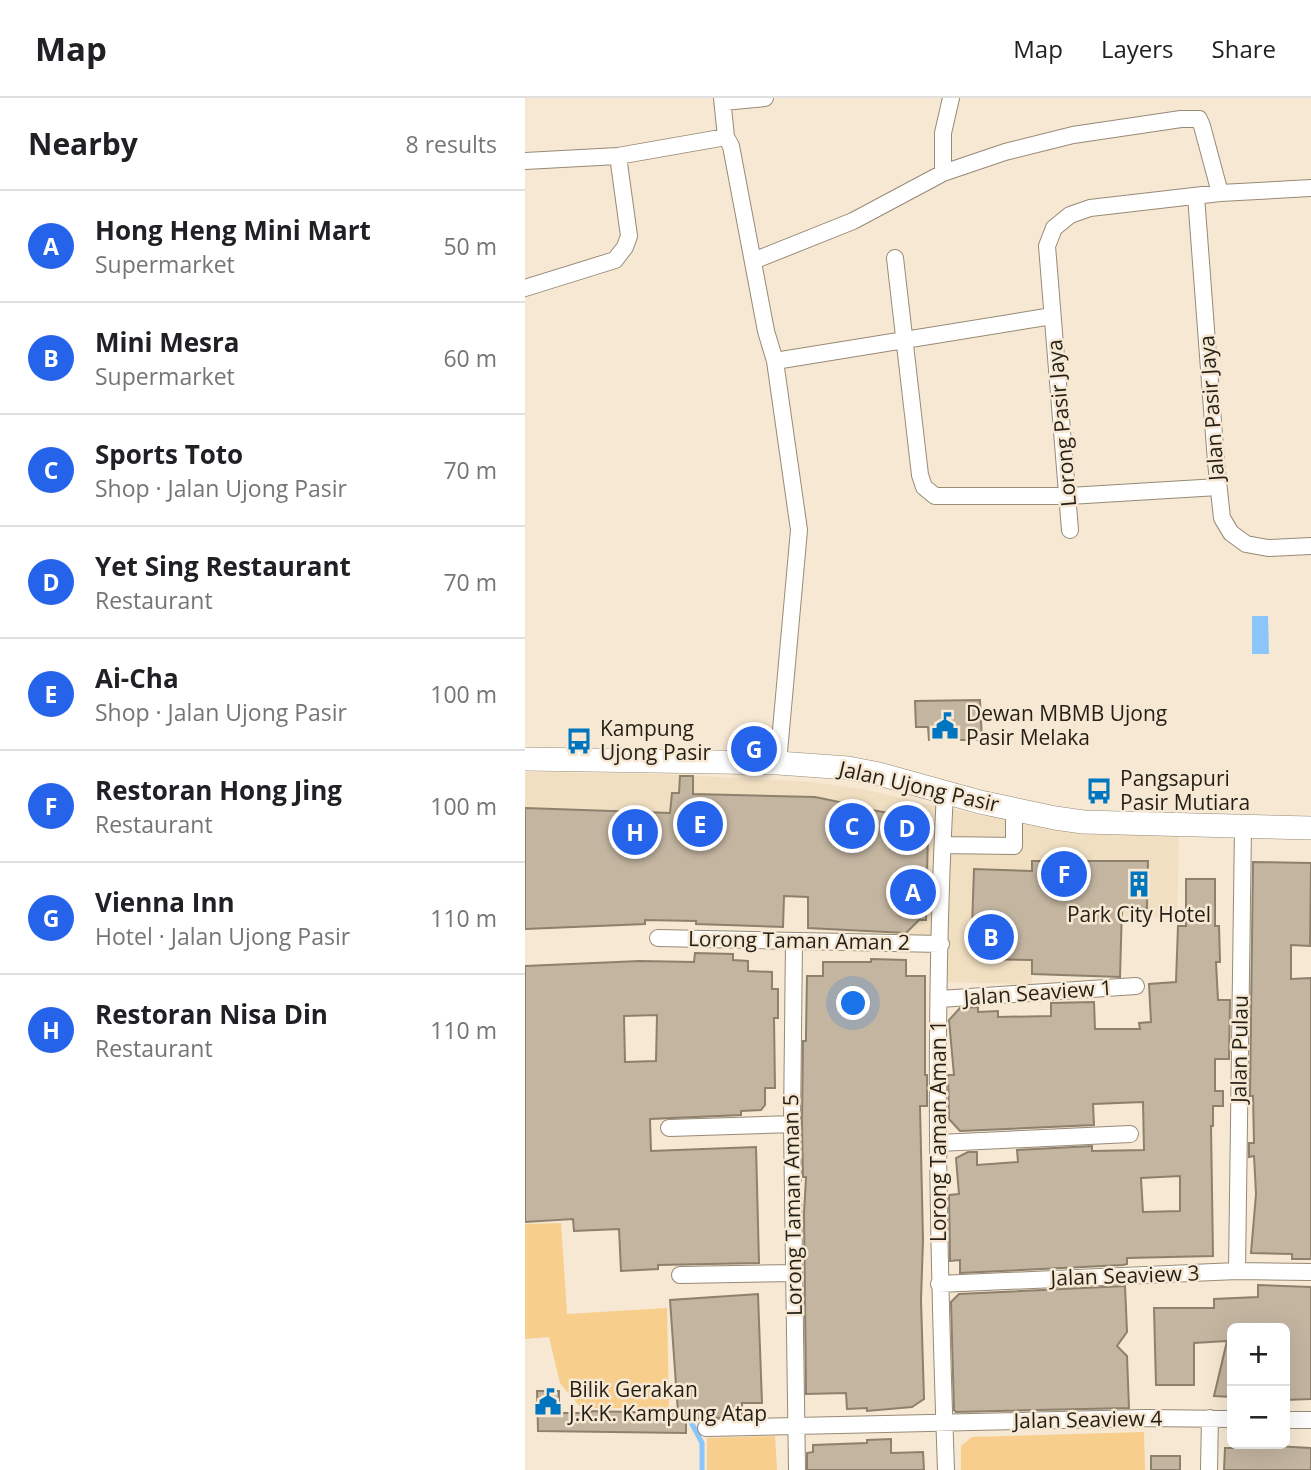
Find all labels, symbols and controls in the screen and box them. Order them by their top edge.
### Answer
text: Map [35,26,107,71]
text: Map [1013,32,1063,65]
text: Layers [1101,32,1174,65]
text: Share [1212,32,1276,65]
text: Nearby [28,123,138,164]
text: 8 results [406,128,497,160]
text: Hong Heng Mini Mart [95,212,371,248]
text: A [43,230,59,262]
text: 50 m [443,230,497,262]
text: Supermarket [95,248,235,280]
text: Mini Mesra [95,324,240,360]
street label: Jalan Pasir Jaya [1192,334,1230,484]
street label: Lorong Pasir Jaya [1040,338,1082,508]
text: B [43,342,59,374]
text: 60 m [443,342,497,374]
text: Supermarket [95,360,235,392]
text: Sports Toto [95,436,243,472]
text: C [44,454,58,486]
text: 70 m [443,454,497,486]
text: Shop · Jalan Ujong Pasir [95,472,347,504]
text: Yet Sing Restaurant [95,548,351,584]
text: D [42,566,60,598]
text: 70 m [443,566,497,598]
text: Restaurant [95,584,213,616]
text: Ai-Cha [95,660,179,696]
text: E [45,678,57,710]
text: 100 m [430,678,497,710]
text: Shop · Jalan Ujong Pasir [95,696,347,728]
place label: Dewan MBMB Ujong Pasir Melaka [966,699,1167,751]
public building icon: Dewan MBMB Ujong Pasir Melaka [930,711,960,741]
place label: Kampung Ujong Pasir [600,714,712,766]
pin: G [731,723,777,775]
bus stop icon: Kampung Ujong Pasir [564,726,594,756]
street label: Jalan Ujong Pasir [834,754,1003,818]
place label: Pangsapuri Pasir Mutiara [1120,764,1250,816]
text: Restoran Hong Jing [95,772,342,808]
bus stop icon: Pangsapuri Pasir Mutiara [1084,776,1114,806]
text: F [45,790,57,822]
text: 100 m [430,790,497,822]
pin: E [677,798,723,850]
pin: C [829,800,875,852]
pin: D [884,802,930,854]
pin: H [612,806,658,858]
text: Restaurant [95,808,213,840]
pin: F [1041,848,1087,900]
pin: A [890,866,936,918]
building icon: Park City Hotel [1124,869,1154,899]
text: Vienna Inn [95,884,235,920]
place label: Park City Hotel [1067,900,1211,928]
text: G [43,902,59,934]
text: 110 m [430,902,497,934]
pin: B [968,911,1014,963]
text: Hotel · Jalan Ujong Pasir [95,920,350,952]
street label: Lorong Taman Aman 2 [688,924,910,956]
street label: Jalan Seaview 1 [961,973,1113,1011]
your location [836,986,870,1020]
street label: Jalan Pulau [1224,995,1254,1105]
text: Restoran Nisa Din [95,996,328,1032]
text: H [42,1014,60,1046]
text: 110 m [430,1014,497,1046]
street label: Lorong Taman Aman 1 [924,1020,952,1242]
text: Restaurant [95,1032,213,1064]
street label: Lorong Taman Aman 5 [776,1094,808,1316]
street label: Jalan Seaview 3 [1048,1258,1200,1292]
map controls [1227,1323,1290,1449]
button: + [1227,1323,1290,1386]
place label: Bilik Gerakan J.K.K. Kampung Atap [567,1375,767,1427]
button: − [1227,1386,1290,1449]
public building icon: Bilik Gerakan J.K.K. Kampung Atap [533,1387,563,1417]
street label: Jalan Seaview 4 [1011,1404,1163,1434]

